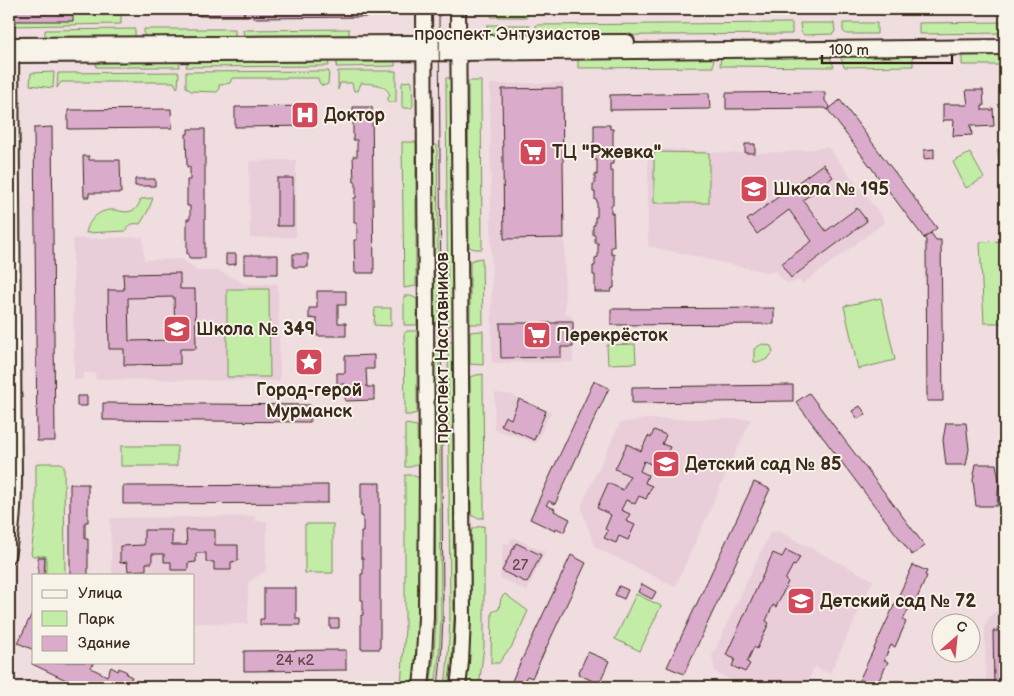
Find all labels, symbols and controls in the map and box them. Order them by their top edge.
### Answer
street label: проспект Энтузиастов [414,24,601,45]
scale bar [822,32,952,64]
text: 100 m [829,41,869,60]
hospital icon: Доктор [290,100,320,130]
place label: Доктор [324,105,385,126]
supermarket icon: ТЦ "Ржевка" [518,137,548,167]
place label: ТЦ "Ржевка" [552,142,661,163]
school or university icon: Школа № 195 [739,174,769,204]
place label: Школа № 195 [773,179,889,200]
street label: проспект Наставников [432,252,453,444]
school or university icon: Школа № 349 [162,314,192,344]
place label: Школа № 349 [196,319,315,340]
supermarket icon: Перекрёсток [522,320,552,350]
place label: Перекрёсток [556,325,668,346]
place icon: Город-герой Мурманск [294,347,324,377]
place label: Город-герой Мурманск [256,380,362,422]
school or university icon: Детский сад № 85 [651,449,681,479]
place label: Детский сад № 85 [685,454,841,475]
house number: 27 [512,556,529,575]
legend [32,574,195,664]
text: Улица [78,584,123,603]
school or university icon: Детский сад № 72 [786,586,816,616]
place label: Детский сад № 72 [820,591,976,612]
text: Парк [78,610,115,629]
north arrow [932,614,982,664]
text: С [953,617,970,637]
text: Здание [78,634,130,653]
house number: 24 к2 [276,651,314,670]

